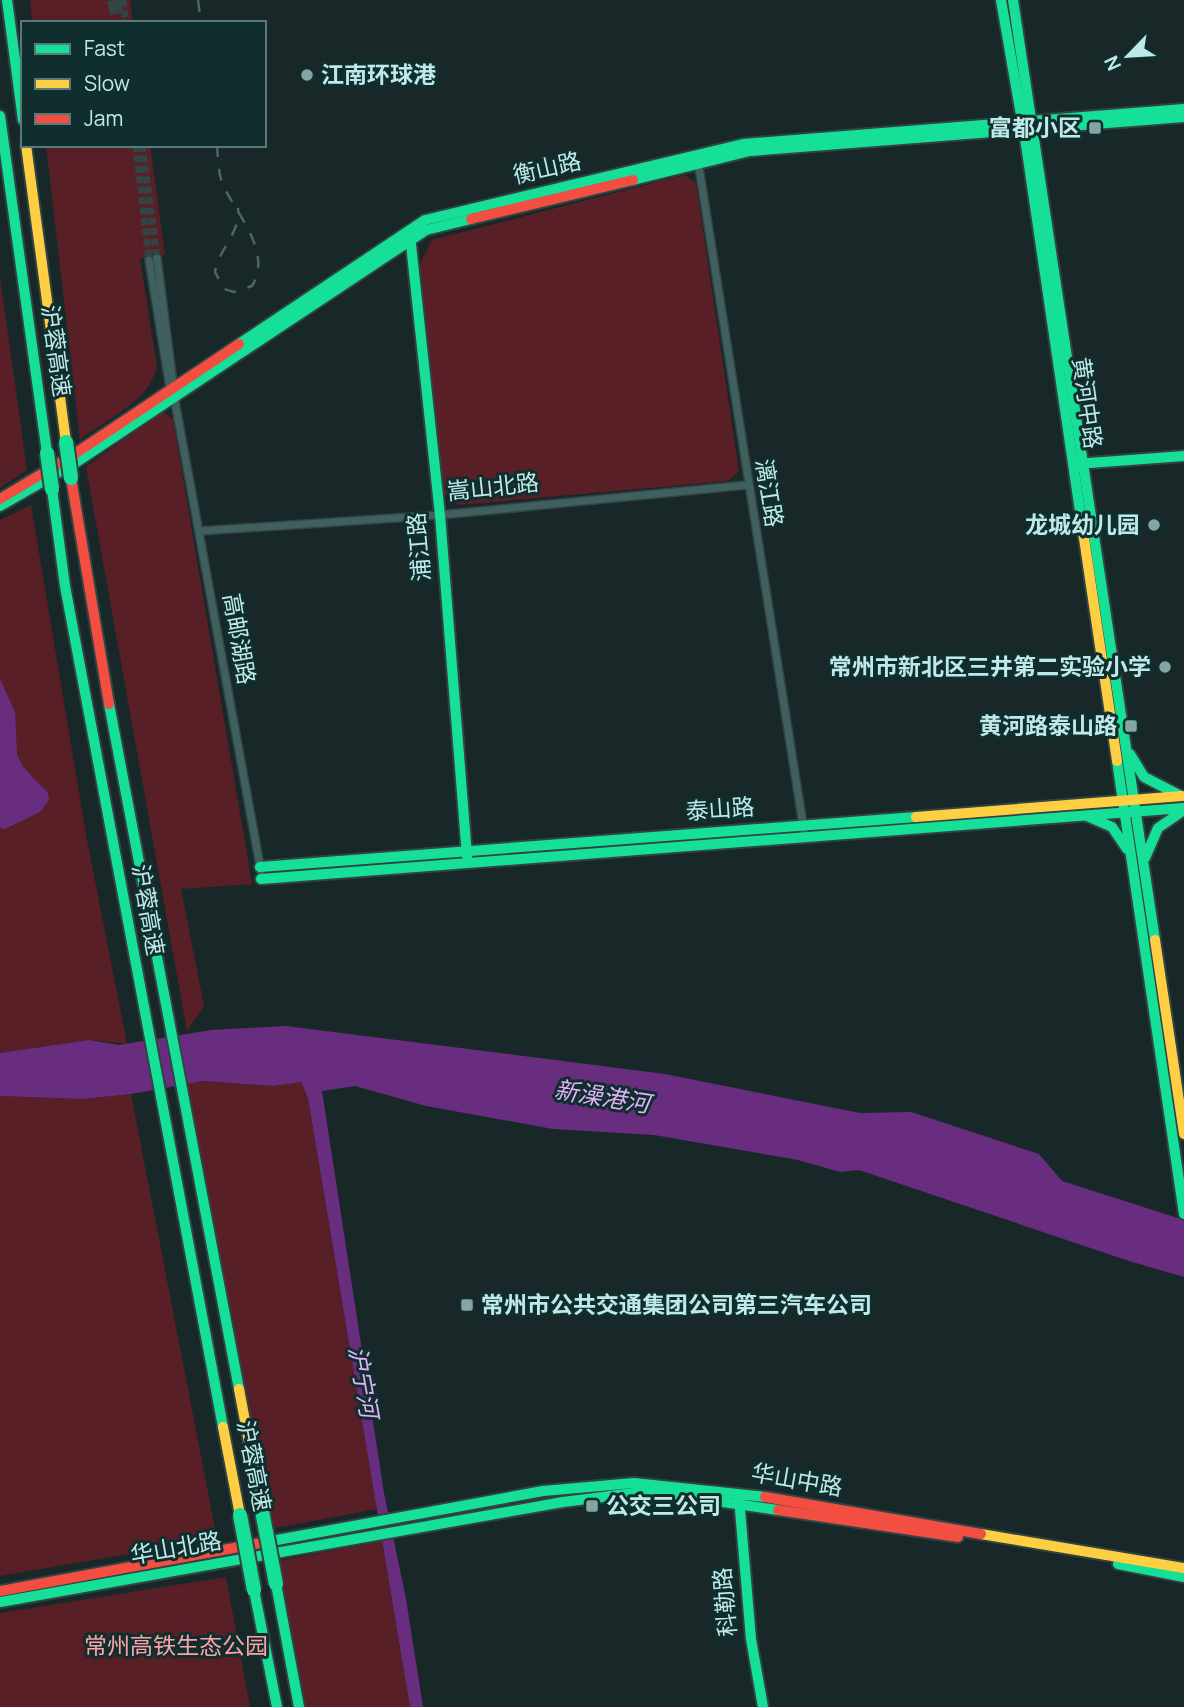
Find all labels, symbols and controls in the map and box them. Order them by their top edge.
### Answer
legend [21,21,266,147]
north arrow [1093,21,1163,91]
text: Fast [84,34,125,62]
text: N [1098,52,1127,75]
place label: 江南环球港 [321,58,436,90]
marker: 江南环球港 [299,67,315,83]
text: Slow [84,69,130,97]
text: Jam [84,104,123,132]
place label: 富都小区 [989,111,1081,143]
marker: 富都小区 [1087,120,1103,136]
street label: 衡山路 [510,144,584,190]
street label: 沪蓉高速 [35,303,79,399]
street label: 黄河中路 [1066,355,1110,451]
street label: 漓江路 [749,456,791,529]
street label: 嵩山北路 [445,465,540,507]
place label: 龙城幼儿园 [1025,508,1140,540]
street label: 浦江路 [399,511,437,583]
marker: 龙城幼儿园 [1146,517,1162,533]
street label: 高邮湖路 [216,591,264,687]
place label: 常州市新北区三井第二实验小学 [829,650,1151,682]
marker: 常州市新北区三井第二实验小学 [1157,659,1173,675]
place label: 黄河路泰山路 [979,709,1117,741]
marker: 黄河路泰山路 [1123,718,1139,734]
street label: 泰山路 [684,790,755,826]
street label: 沪蓉高速 [125,862,173,958]
water label: 新澡港河 [552,1072,656,1120]
place label: 常州市公共交通集团公司第三汽车公司 [481,1288,872,1320]
marker: 常州市公共交通集团公司第三汽车公司 [459,1297,475,1313]
water label: 沪宁河 [342,1343,388,1424]
street label: 沪蓉高速 [230,1418,279,1514]
street label: 华山中路 [749,1455,845,1503]
place label: 公交三公司 [606,1489,721,1521]
marker: 公交三公司 [584,1498,600,1514]
street label: 华山北路 [128,1523,224,1571]
street label: 科勒路 [705,1566,743,1638]
park label: 常州高铁生态公园 [84,1629,268,1661]

